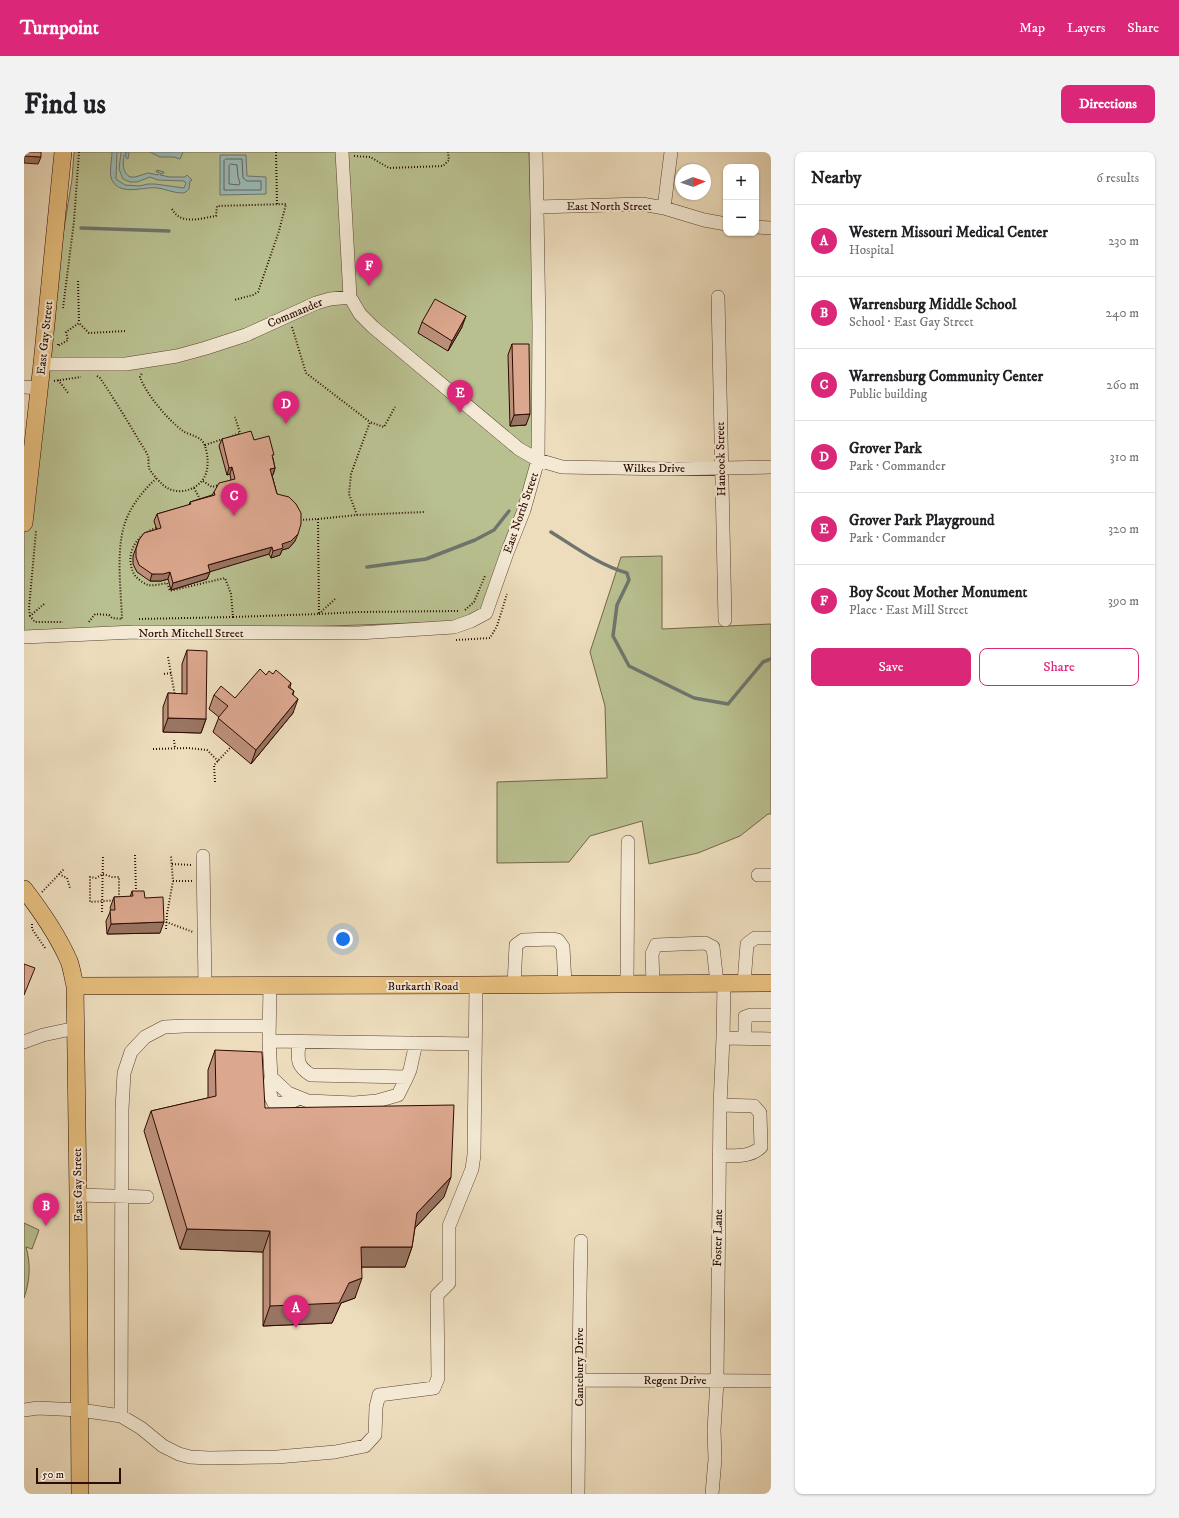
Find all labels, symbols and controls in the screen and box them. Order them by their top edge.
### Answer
text: Turnpoint [20,17,99,40]
text: Map [1019,19,1045,37]
text: Layers [1067,19,1105,37]
text: Share [1127,19,1159,37]
button: Directions [1061,85,1155,123]
text: Find us [24,87,106,122]
north arrow [675,164,711,200]
map controls [723,164,759,236]
button: + [723,164,759,200]
text: Nearby [811,167,861,189]
text: 6 results [1096,170,1139,186]
street label: East North Street [567,199,652,214]
button: − [723,200,759,236]
text: Western Missouri Medical Center [849,223,1048,242]
text: A [820,233,828,249]
text: 230 m [1108,233,1139,249]
text: Hospital [849,242,894,258]
pin: F [356,253,382,286]
street label: Commander [265,294,325,331]
text: Warrensburg Middle School [849,295,1016,314]
street label: East Gay Street [34,300,56,376]
text: B [820,305,828,321]
text: 240 m [1106,305,1139,321]
text: School · East Gay Street [849,314,974,330]
text: Warrensburg Community Center [849,367,1043,386]
text: C [820,377,828,393]
text: 260 m [1106,377,1139,393]
pin: E [447,380,473,413]
text: Public building [849,386,927,402]
pin: D [273,391,299,424]
street label: Hancock Street [713,421,729,496]
text: Grover Park [849,439,922,458]
text: D [819,449,829,465]
text: 310 m [1110,449,1139,465]
text: Park · Commander [849,458,945,474]
street label: Wilkes Drive [622,461,685,476]
street label: East North Street [500,470,542,556]
pin: C [221,483,247,516]
text: Grover Park Playground [849,511,994,530]
text: E [819,521,829,537]
text: 320 m [1108,521,1139,537]
text: Park · Commander [849,530,945,546]
text: Boy Scout Mother Monument [849,583,1027,602]
text: F [820,593,828,609]
text: 390 m [1108,593,1139,609]
text: Place · East Mill Street [849,602,968,618]
street label: North Mitchell Street [139,626,244,641]
button: Save [811,648,971,686]
button: Share [979,648,1139,686]
your location [333,929,353,949]
street label: Burkarth Road [388,979,458,994]
street label: East Gay Street [70,1148,86,1222]
pin: B [33,1193,59,1226]
street label: Foster Lane [710,1209,726,1267]
pin: A [283,1295,309,1328]
street label: Cantebury Drive [572,1327,587,1406]
street label: Regent Drive [643,1373,707,1388]
scale bar [36,1466,121,1485]
text: 50 m [42,1468,64,1482]

